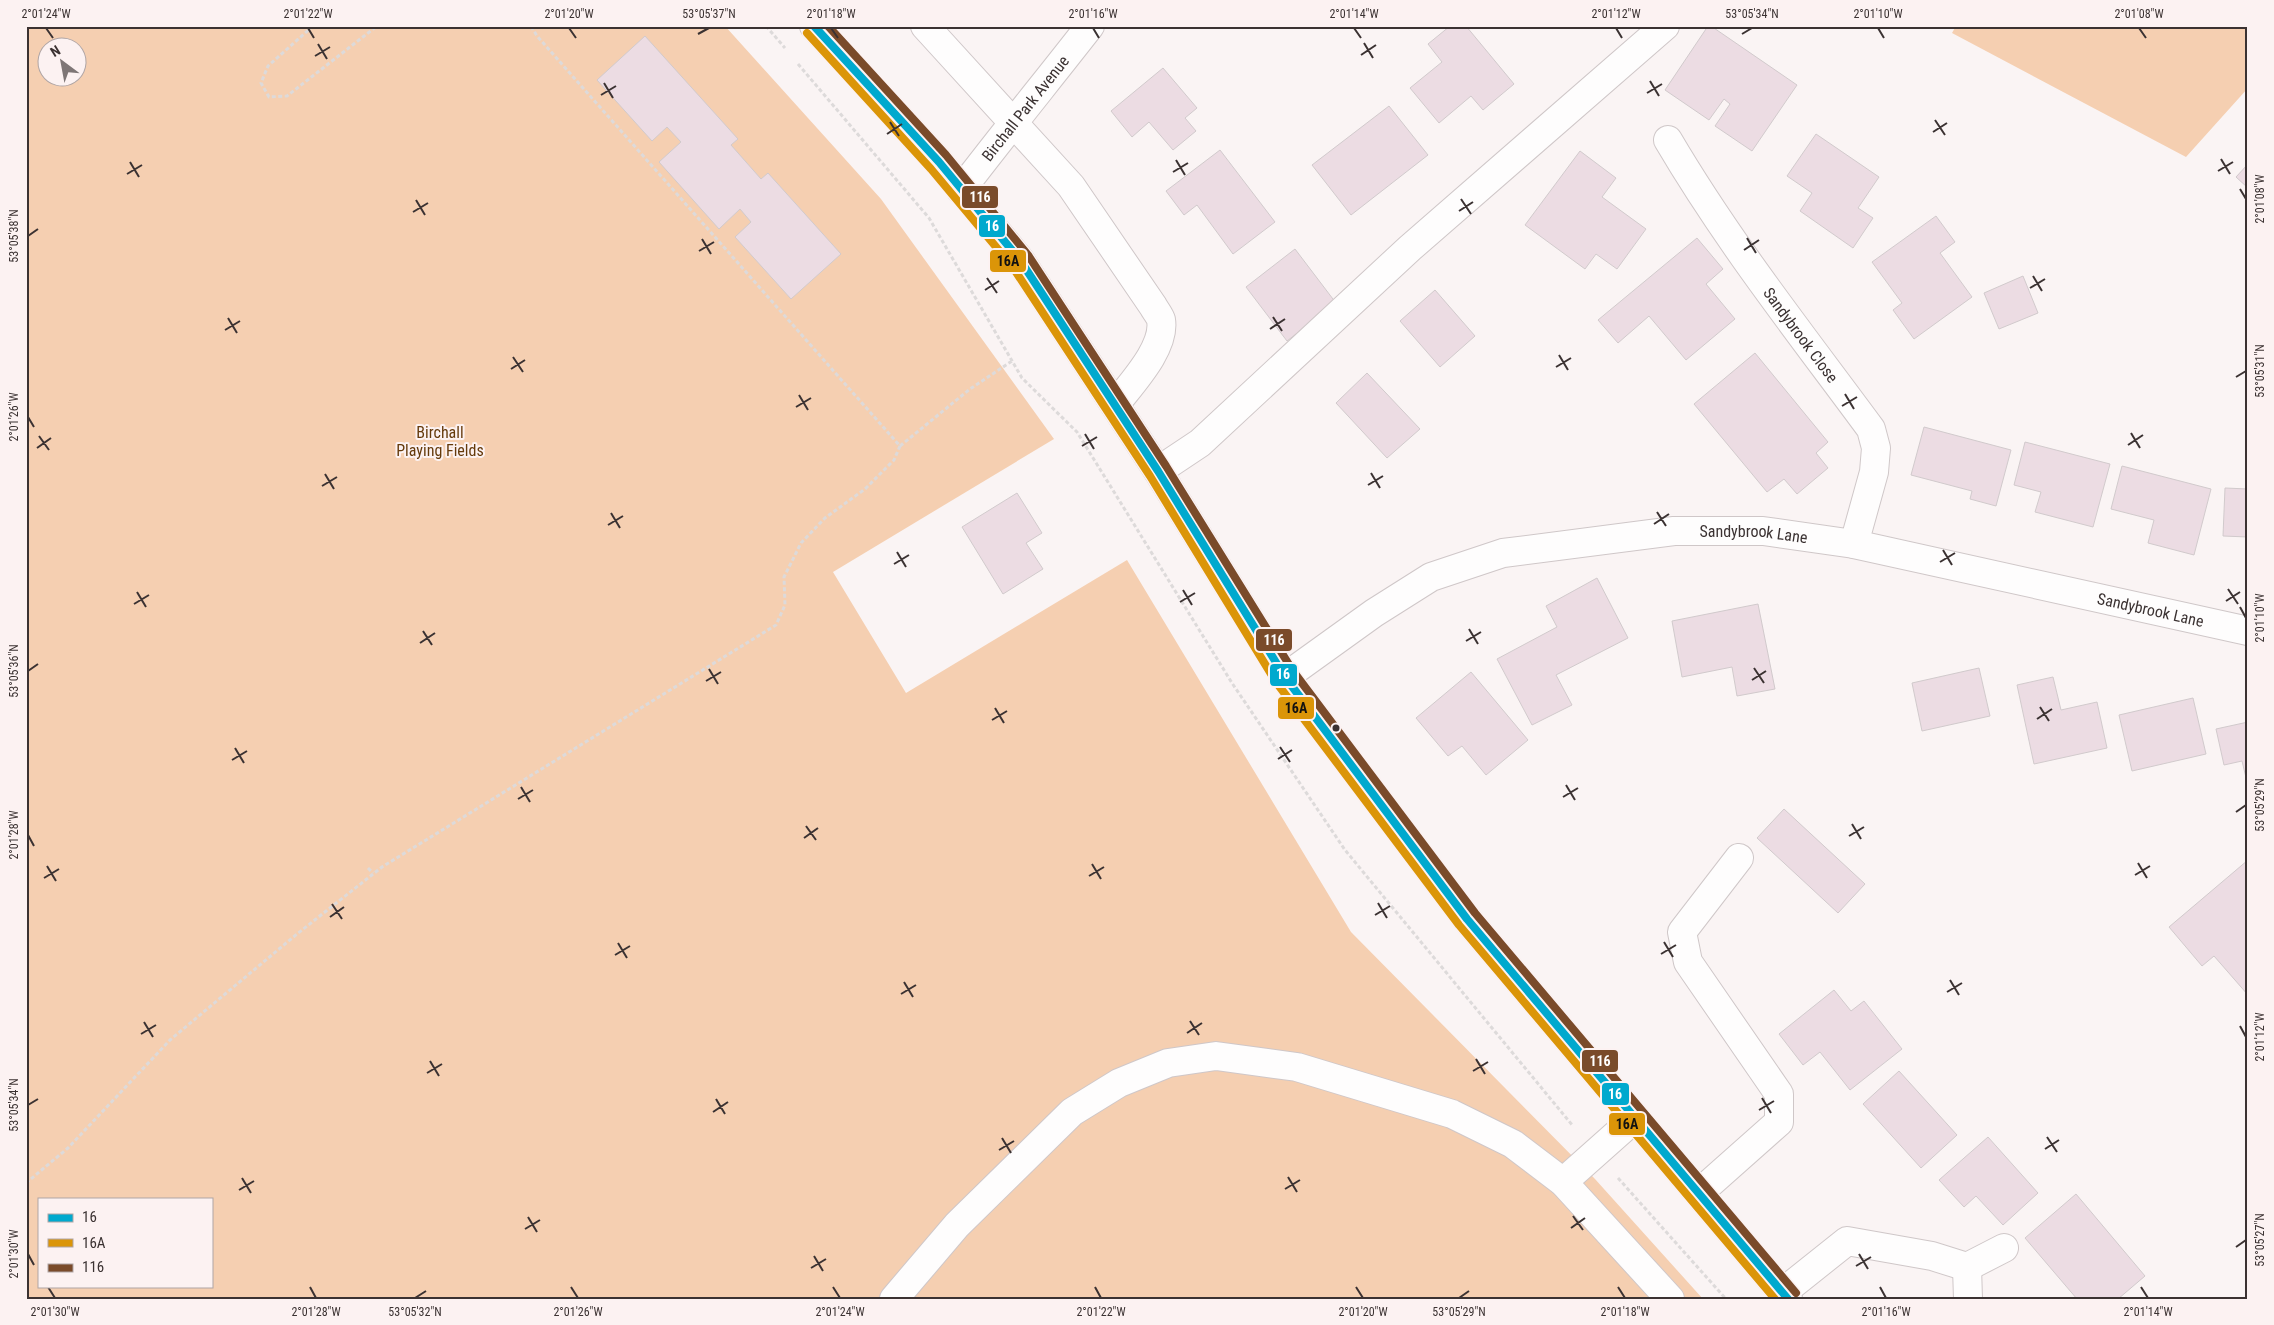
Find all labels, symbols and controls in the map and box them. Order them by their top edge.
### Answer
text: 2°01'24"W [21,7,71,21]
text: 2°01'22"W [283,7,333,21]
text: 2°01'20"W [544,7,594,21]
text: 53°05'37"N [682,7,736,21]
text: 2°01'18"W [806,7,856,21]
text: 2°01'16"W [1068,7,1118,21]
text: 2°01'14"W [1329,7,1379,21]
text: 2°01'12"W [1591,7,1641,21]
text: 53°05'34"N [1725,7,1779,21]
text: 2°01'10"W [1853,7,1903,21]
text: 2°01'08"W [2114,7,2164,21]
north arrow [38,38,88,88]
text: N [47,42,63,60]
street label: Birchall Park Avenue [978,52,1073,165]
text: 2°01'08"W [2253,174,2267,224]
line badge: 116 [961,185,999,209]
text: 116 [969,189,991,205]
text: 53°05'38"N [7,209,21,263]
line badge: 16 [978,214,1006,238]
text: 16 [985,218,999,234]
line badge: 16A [989,249,1027,273]
text: 16A [997,253,1020,269]
street label: Sandybrook Close [1760,284,1842,386]
text: 53°05'31"N [2253,344,2267,398]
text: 2°01'26"W [7,392,21,442]
park label: Birchall Playing Fields [396,423,484,460]
street label: Sandybrook Lane [1699,522,1809,547]
street label: Sandybrook Lane [2096,589,2206,630]
text: 2°01'10"W [2253,593,2267,643]
line badge: 116 [1255,628,1293,652]
text: 116 [1263,632,1285,648]
text: 53°05'36"N [7,644,21,698]
line badge: 16 [1269,663,1298,687]
text: 16 [1276,666,1290,682]
line badge: 16A [1277,696,1315,720]
text: 16A [1285,700,1308,716]
unlabelled marker [1331,723,1341,733]
text: 53°05'29"N [2253,778,2267,832]
text: 2°01'28"W [7,810,21,860]
text: 2°01'12"W [2253,1012,2267,1062]
line badge: 116 [1581,1049,1619,1073]
text: 116 [1589,1053,1611,1069]
text: 53°05'34"N [7,1078,21,1132]
line badge: 16 [1601,1082,1630,1106]
text: 16 [1608,1086,1622,1102]
line badge: 16A [1608,1112,1646,1136]
text: 16A [1616,1116,1639,1132]
legend [38,1198,212,1288]
text: 16 [82,1208,97,1226]
text: 53°05'27"N [2253,1213,2267,1267]
text: 2°01'30"W [7,1229,21,1279]
text: 16A [82,1234,106,1252]
text: 116 [82,1258,104,1276]
text: 2°01'30"W [30,1305,80,1319]
text: 2°01'28"W [291,1305,341,1319]
text: 53°05'32"N [388,1305,442,1319]
text: 2°01'26"W [553,1305,603,1319]
text: 2°01'24"W [815,1305,865,1319]
text: 2°01'22"W [1076,1305,1126,1319]
text: 2°01'20"W [1338,1305,1388,1319]
text: 53°05'29"N [1432,1305,1486,1319]
text: 2°01'18"W [1600,1305,1650,1319]
text: 2°01'16"W [1861,1305,1911,1319]
text: 2°01'14"W [2123,1305,2173,1319]

